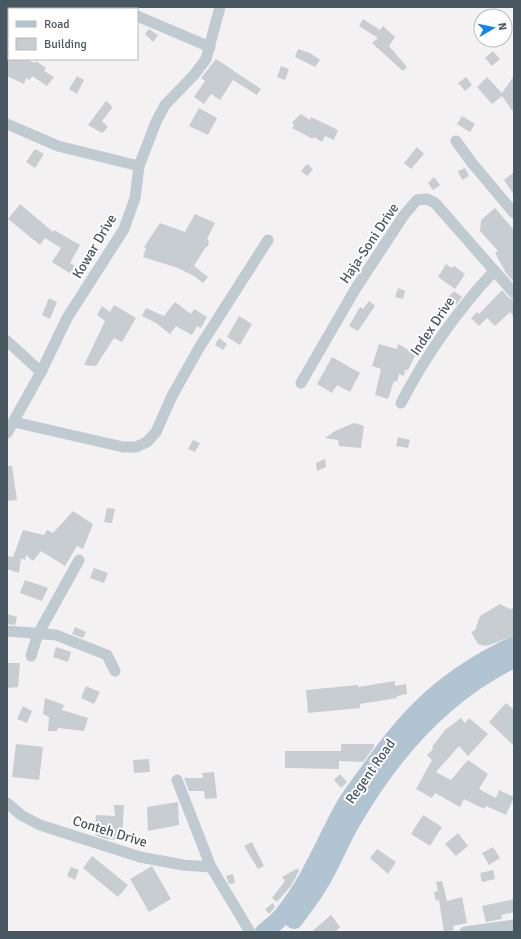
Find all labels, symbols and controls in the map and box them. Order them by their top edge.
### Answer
legend [8,8,138,60]
north arrow [473,8,513,48]
text: Road [44,17,70,32]
text: N [495,22,509,31]
text: Building [44,37,87,52]
street label: Haja-Soni Drive [336,200,403,287]
street label: Kowar Drive [69,211,120,281]
street label: Index Drive [407,294,458,359]
street label: Regent Road [342,736,399,807]
street label: Conteh Drive [71,812,149,851]

